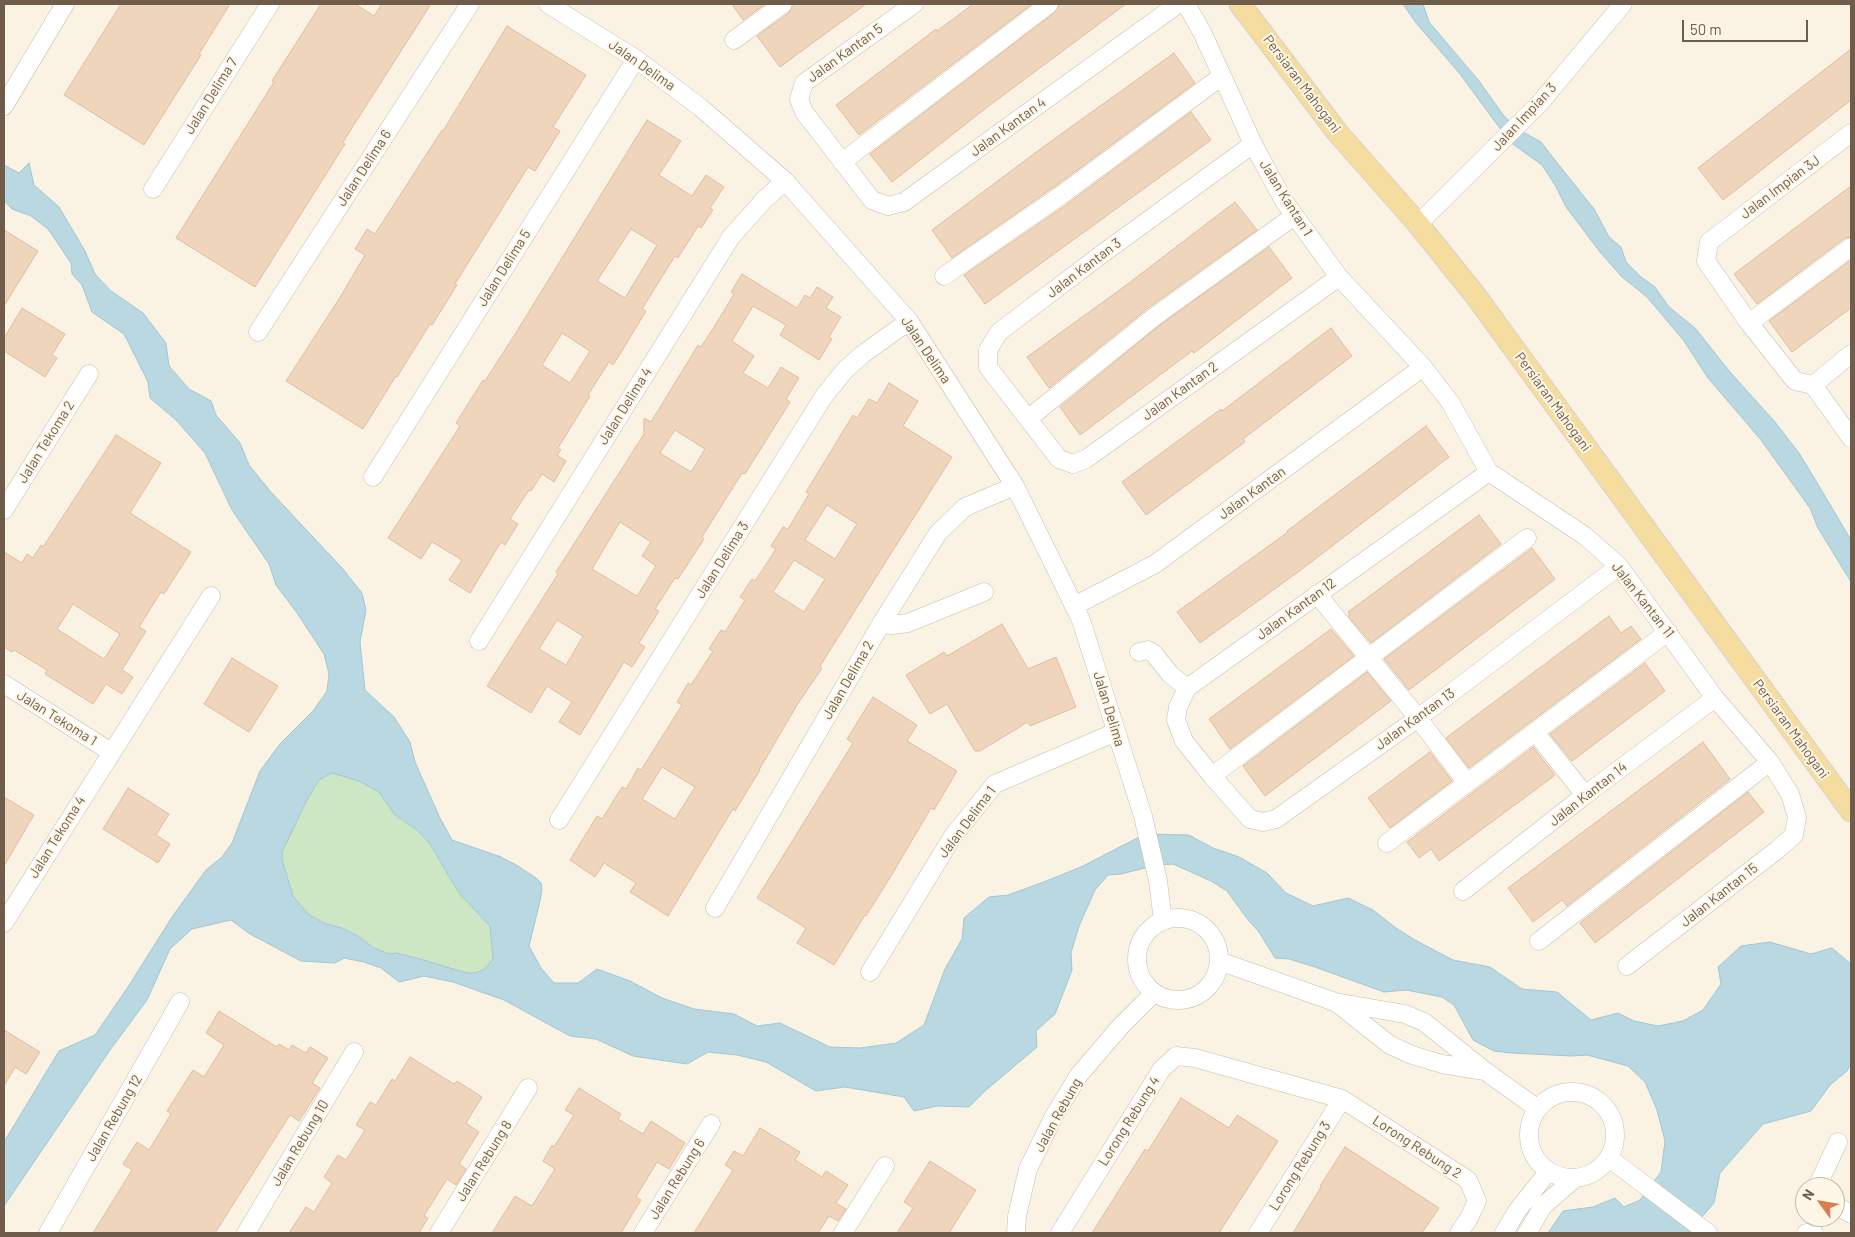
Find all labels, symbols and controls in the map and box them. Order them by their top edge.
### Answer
scale bar [1685,10,1811,42]
street label: Jalan Kantan 5 [804,20,886,86]
text: 50 m [1690,20,1722,38]
street label: Persiaran Mahogani [1260,32,1344,136]
street label: Jalan Delima [605,36,679,94]
street label: Jalan Delima 7 [181,55,241,137]
street label: Jalan Impian 3 [1488,79,1560,155]
street label: Jalan Kantan 4 [967,94,1049,160]
street label: Jalan Delima 6 [333,127,395,209]
street label: Jalan Impian 3J [1737,152,1823,222]
street label: Jalan Kantan 1 [1256,157,1316,239]
street label: Jalan Delima 5 [474,226,534,310]
street label: Jalan Kantan 3 [1043,235,1125,301]
street label: Jalan Delima [897,313,955,387]
street label: Persiaran Mahogani [1511,349,1595,455]
street label: Jalan Kantan 2 [1139,358,1221,424]
street label: Jalan Delima 4 [595,364,655,448]
street label: Jalan Tekoma 2 [14,398,78,486]
street label: Jalan Kantan [1215,463,1289,523]
street label: Jalan Delima 3 [692,518,752,602]
street label: Jalan Kantan 11 [1608,559,1678,641]
street label: Jalan Kantan 12 [1253,575,1339,643]
street label: Jalan Delima 2 [819,638,877,722]
street label: Jalan Delima [1090,669,1128,749]
street label: Persiaran Mahogani [1749,676,1833,782]
street label: Jalan Kantan 13 [1372,685,1458,753]
street label: Jalan Tekoma 1 [14,687,100,749]
street label: Jalan Kantan 14 [1546,758,1630,830]
street label: Jalan Delima 1 [935,783,999,861]
street label: Jalan Tekoma 4 [25,793,89,881]
street label: Jalan Kantan 15 [1677,859,1761,931]
street label: Jalan Rebung 12 [82,1072,146,1164]
street label: Lorong Rebung 4 [1095,1073,1163,1169]
street label: Jalan Rebung [1031,1075,1085,1155]
street label: Jalan Rebung 10 [268,1097,332,1189]
street label: Lorong Rebung 2 [1369,1112,1465,1182]
street label: Jalan Rebung 8 [452,1117,516,1205]
street label: Lorong Rebung 3 [1266,1118,1334,1214]
street label: Jalan Rebung 6 [645,1135,709,1223]
north arrow [1795,1177,1845,1227]
text: N [1798,1186,1817,1203]

